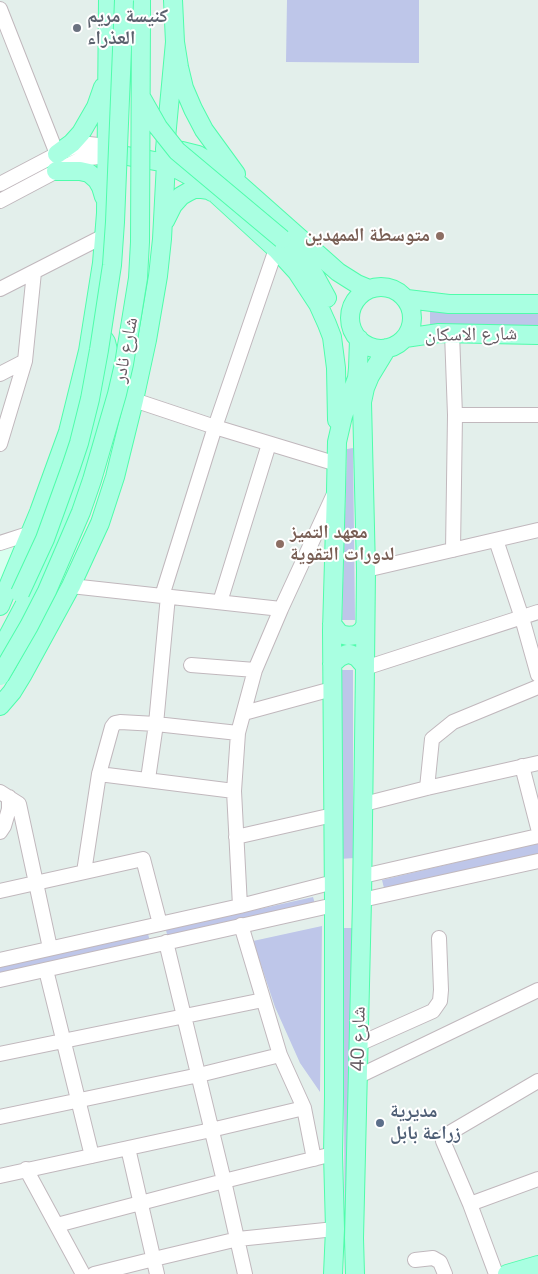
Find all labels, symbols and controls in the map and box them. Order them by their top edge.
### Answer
place label: كنيسة مريم العذراء [87,6,168,50]
marker: كنيسة مريم العذراء [71,22,83,34]
place label: متوسطة الممهدين [305,225,430,247]
marker: متوسطة الممهدين [434,230,446,242]
street label: شارع نادر [108,315,144,385]
street label: شارع الاسكان [425,323,517,347]
place label: معهد التميز لدورات التقوية [290,522,394,566]
marker: معهد التميز لدورات التقوية [274,538,286,550]
street label: شارع 40 [347,1006,371,1072]
place label: مديرية زراعة بابل [390,1101,461,1145]
marker: مديرية زراعة بابل [374,1117,386,1129]

